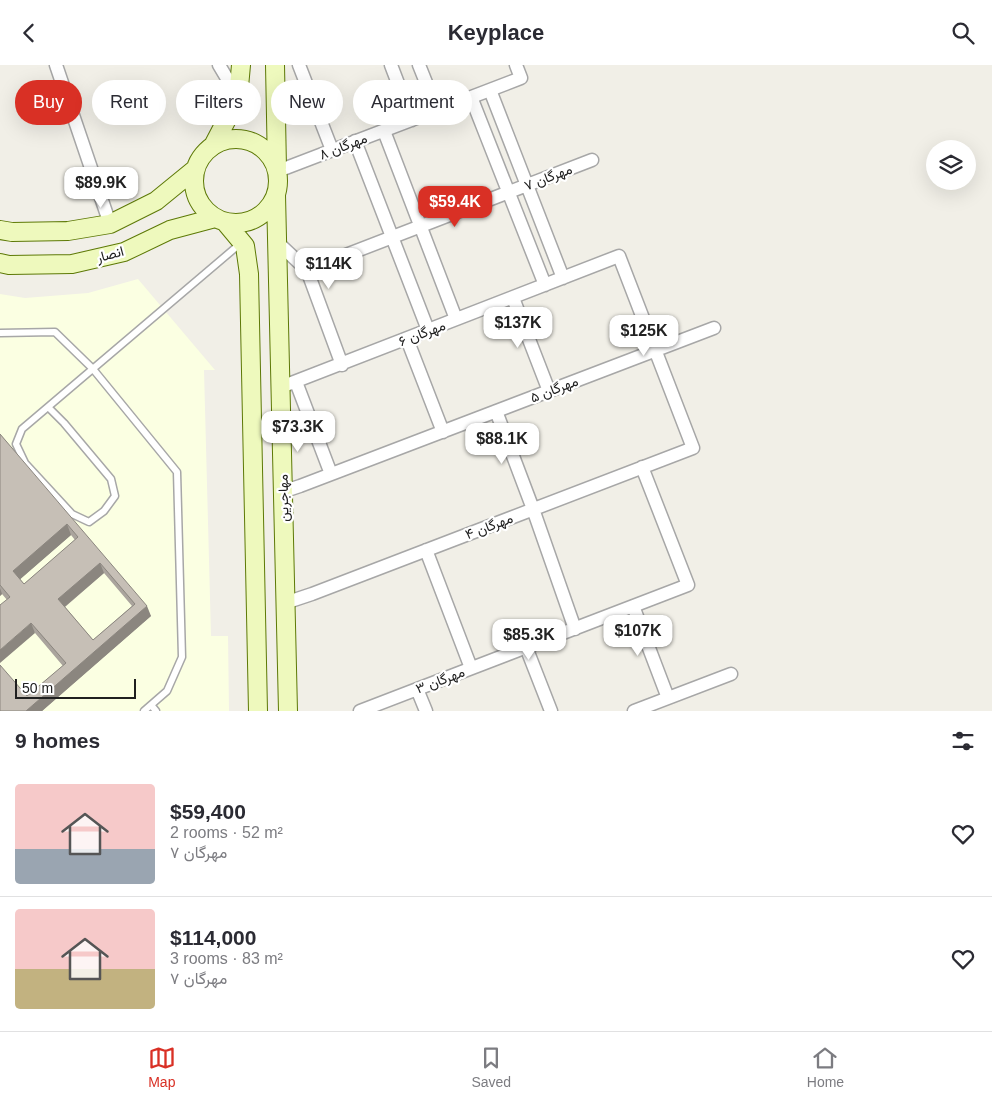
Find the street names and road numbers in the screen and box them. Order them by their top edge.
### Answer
street label: مهرگان ۸ [317,130,370,163]
street label: مهرگان ۷ [522,161,575,194]
street label: انصار [94,243,126,267]
street label: مهرگان ۶ [396,317,448,350]
street label: مهرگان ۵ [528,373,581,406]
street label: مهاجرین [275,474,292,522]
street label: مهرگان ۴ [463,510,515,543]
street label: مهرگان ۳ [413,663,467,698]

